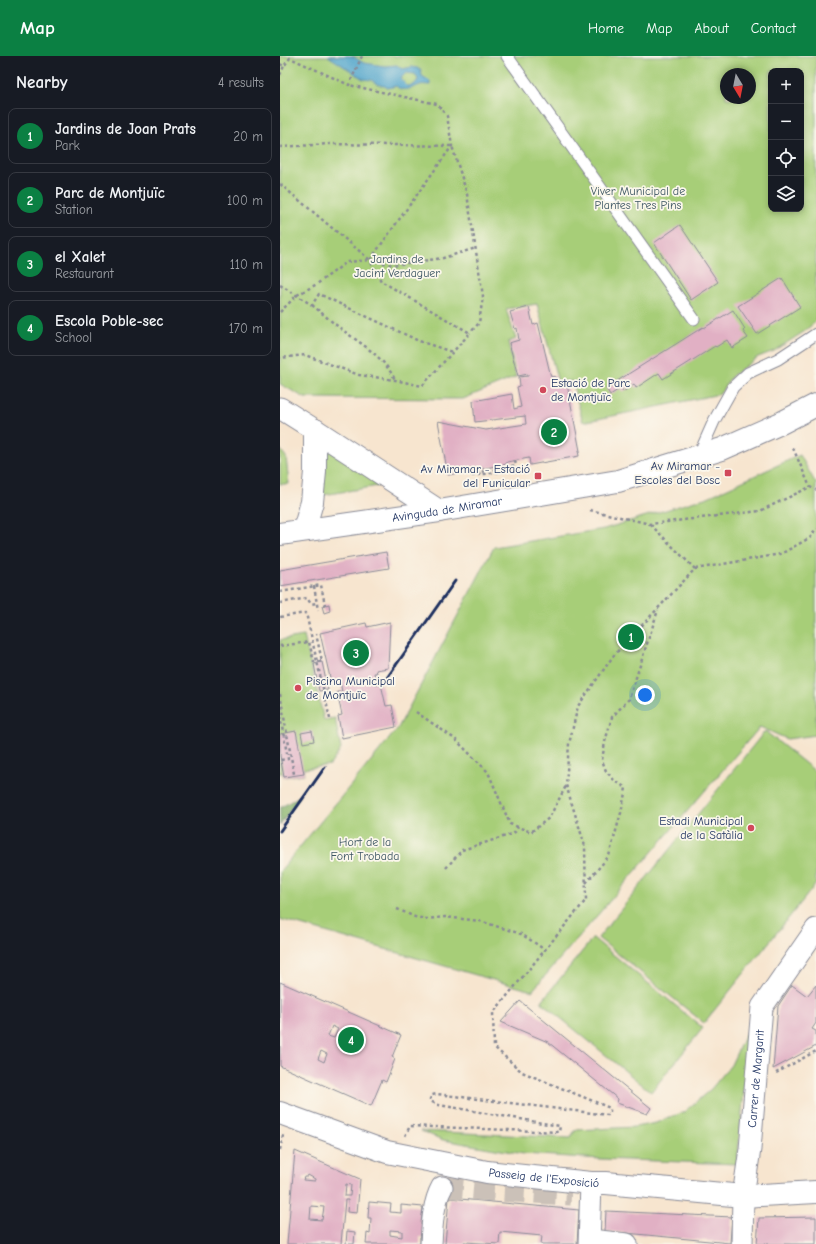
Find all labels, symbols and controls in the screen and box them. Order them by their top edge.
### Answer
text: Map [20,17,55,39]
text: Home [588,20,624,37]
text: Map [646,20,672,37]
text: About [694,20,729,37]
text: Contact [751,20,796,37]
north arrow [720,68,756,104]
map controls [768,68,804,212]
button: + [768,68,804,104]
text: Nearby [16,73,67,92]
text: 4 results [218,75,264,90]
button: − [768,104,804,140]
text: Jardins de Joan Prats [55,120,196,138]
text: 1 [27,129,33,144]
text: 20 m [233,129,263,144]
text: Park [55,138,80,153]
button: locate [768,140,804,176]
button: layers [768,176,804,212]
text: Parc de Montjuïc [55,184,165,202]
park label: Viver Municipal de Plantes Tres Pins [591,184,685,212]
text: 2 [27,193,33,208]
text: 100 m [227,193,263,208]
text: Station [55,202,93,217]
text: el Xalet [55,248,105,266]
park label: Jardins de Jacint Verdaguer [354,252,440,280]
text: 3 [27,257,33,272]
text: 110 m [230,257,263,272]
text: Restaurant [55,266,114,281]
text: Escola Poble-sec [55,312,163,330]
text: 4 [27,321,33,336]
text: 170 m [229,321,263,336]
text: School [55,330,92,345]
place label: Estació de Parc de Montjuïc [551,376,631,404]
marker: Estació de Parc de Montjuïc [538,385,548,395]
pin: 2 [541,417,567,447]
place label: Av Miramar - Escoles del Bosc [635,459,720,487]
place label: Av Miramar - Estació del Funicular [420,462,530,490]
marker: Av Miramar - Escoles del Bosc [723,468,733,478]
marker: Av Miramar - Estació del Funicular [533,471,543,481]
street label: Avinguda de Miramar [391,493,504,525]
pin: 1 [618,622,644,652]
pin: 3 [343,638,369,668]
place label: Piscina Municipal de Montjuïc [306,674,395,702]
marker: Piscina Municipal de Montjuïc [293,683,303,693]
your location [635,685,655,705]
place label: Estadi Municipal de la Satàlia [659,814,743,842]
marker: Estadi Municipal de la Satàlia [746,823,756,833]
park label: Hort de la Font Trobada [330,835,400,863]
pin: 4 [338,1025,364,1055]
street label: Carrer de Margarit [745,1029,767,1128]
street label: Passeig de l'Exposició [488,1165,599,1190]

